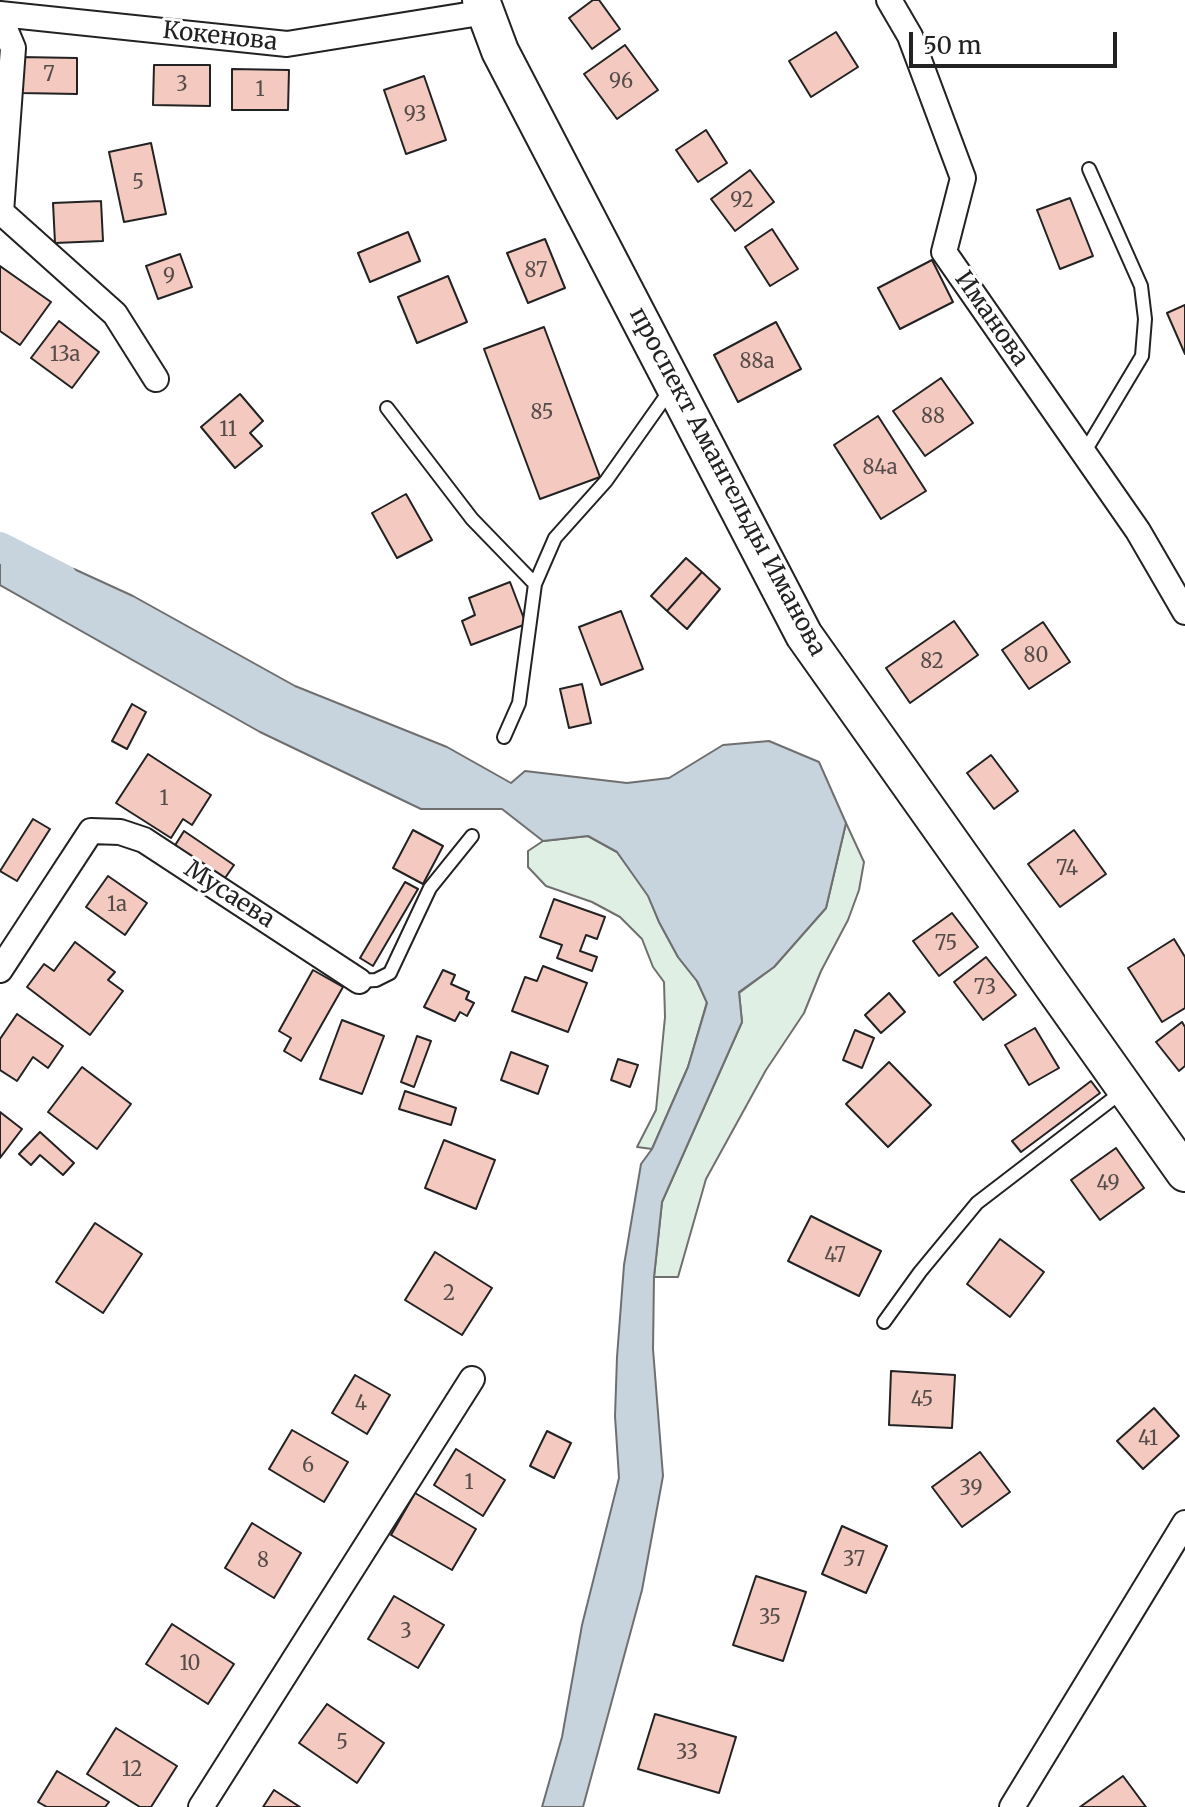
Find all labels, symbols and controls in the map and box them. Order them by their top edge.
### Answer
scale bar [913,16,1121,66]
street label: Кокенова [161,17,279,57]
text: 50 m [923,30,982,61]
house number: 7 [43,63,55,87]
house number: 96 [609,70,633,94]
house number: 3 [176,73,188,97]
house number: 1 [255,78,265,102]
house number: 93 [404,103,426,127]
house number: 5 [132,171,144,195]
house number: 92 [730,189,754,213]
house number: 87 [525,259,547,283]
house number: 9 [163,265,175,289]
street label: Иманова [948,266,1034,372]
street label: проспект Амангельды Иманова [623,303,831,661]
house number: 13а [50,343,80,367]
house number: 88а [740,350,774,374]
house number: 85 [531,401,553,425]
house number: 88 [921,405,945,429]
house number: 11 [219,418,237,442]
house number: 84а [862,456,898,480]
house number: 80 [1024,644,1048,668]
house number: 82 [920,650,944,674]
house number: 1 [159,787,169,811]
street label: Мусаева [179,855,279,935]
house number: 74 [1056,857,1078,881]
house number: 1а [107,893,127,917]
house number: 75 [935,932,957,956]
house number: 73 [974,976,996,1000]
house number: 49 [1096,1172,1120,1196]
house number: 47 [824,1244,846,1268]
house number: 2 [443,1282,455,1306]
house number: 45 [911,1388,933,1412]
house number: 4 [355,1392,367,1416]
house number: 41 [1138,1427,1158,1451]
house number: 6 [302,1454,314,1478]
house number: 1 [464,1471,474,1495]
house number: 39 [960,1477,982,1501]
house number: 37 [843,1548,865,1572]
house number: 8 [257,1549,269,1573]
house number: 35 [759,1606,781,1630]
house number: 3 [400,1620,412,1644]
house number: 10 [179,1652,201,1676]
house number: 5 [336,1731,348,1755]
house number: 33 [676,1741,698,1765]
house number: 12 [122,1758,142,1782]

